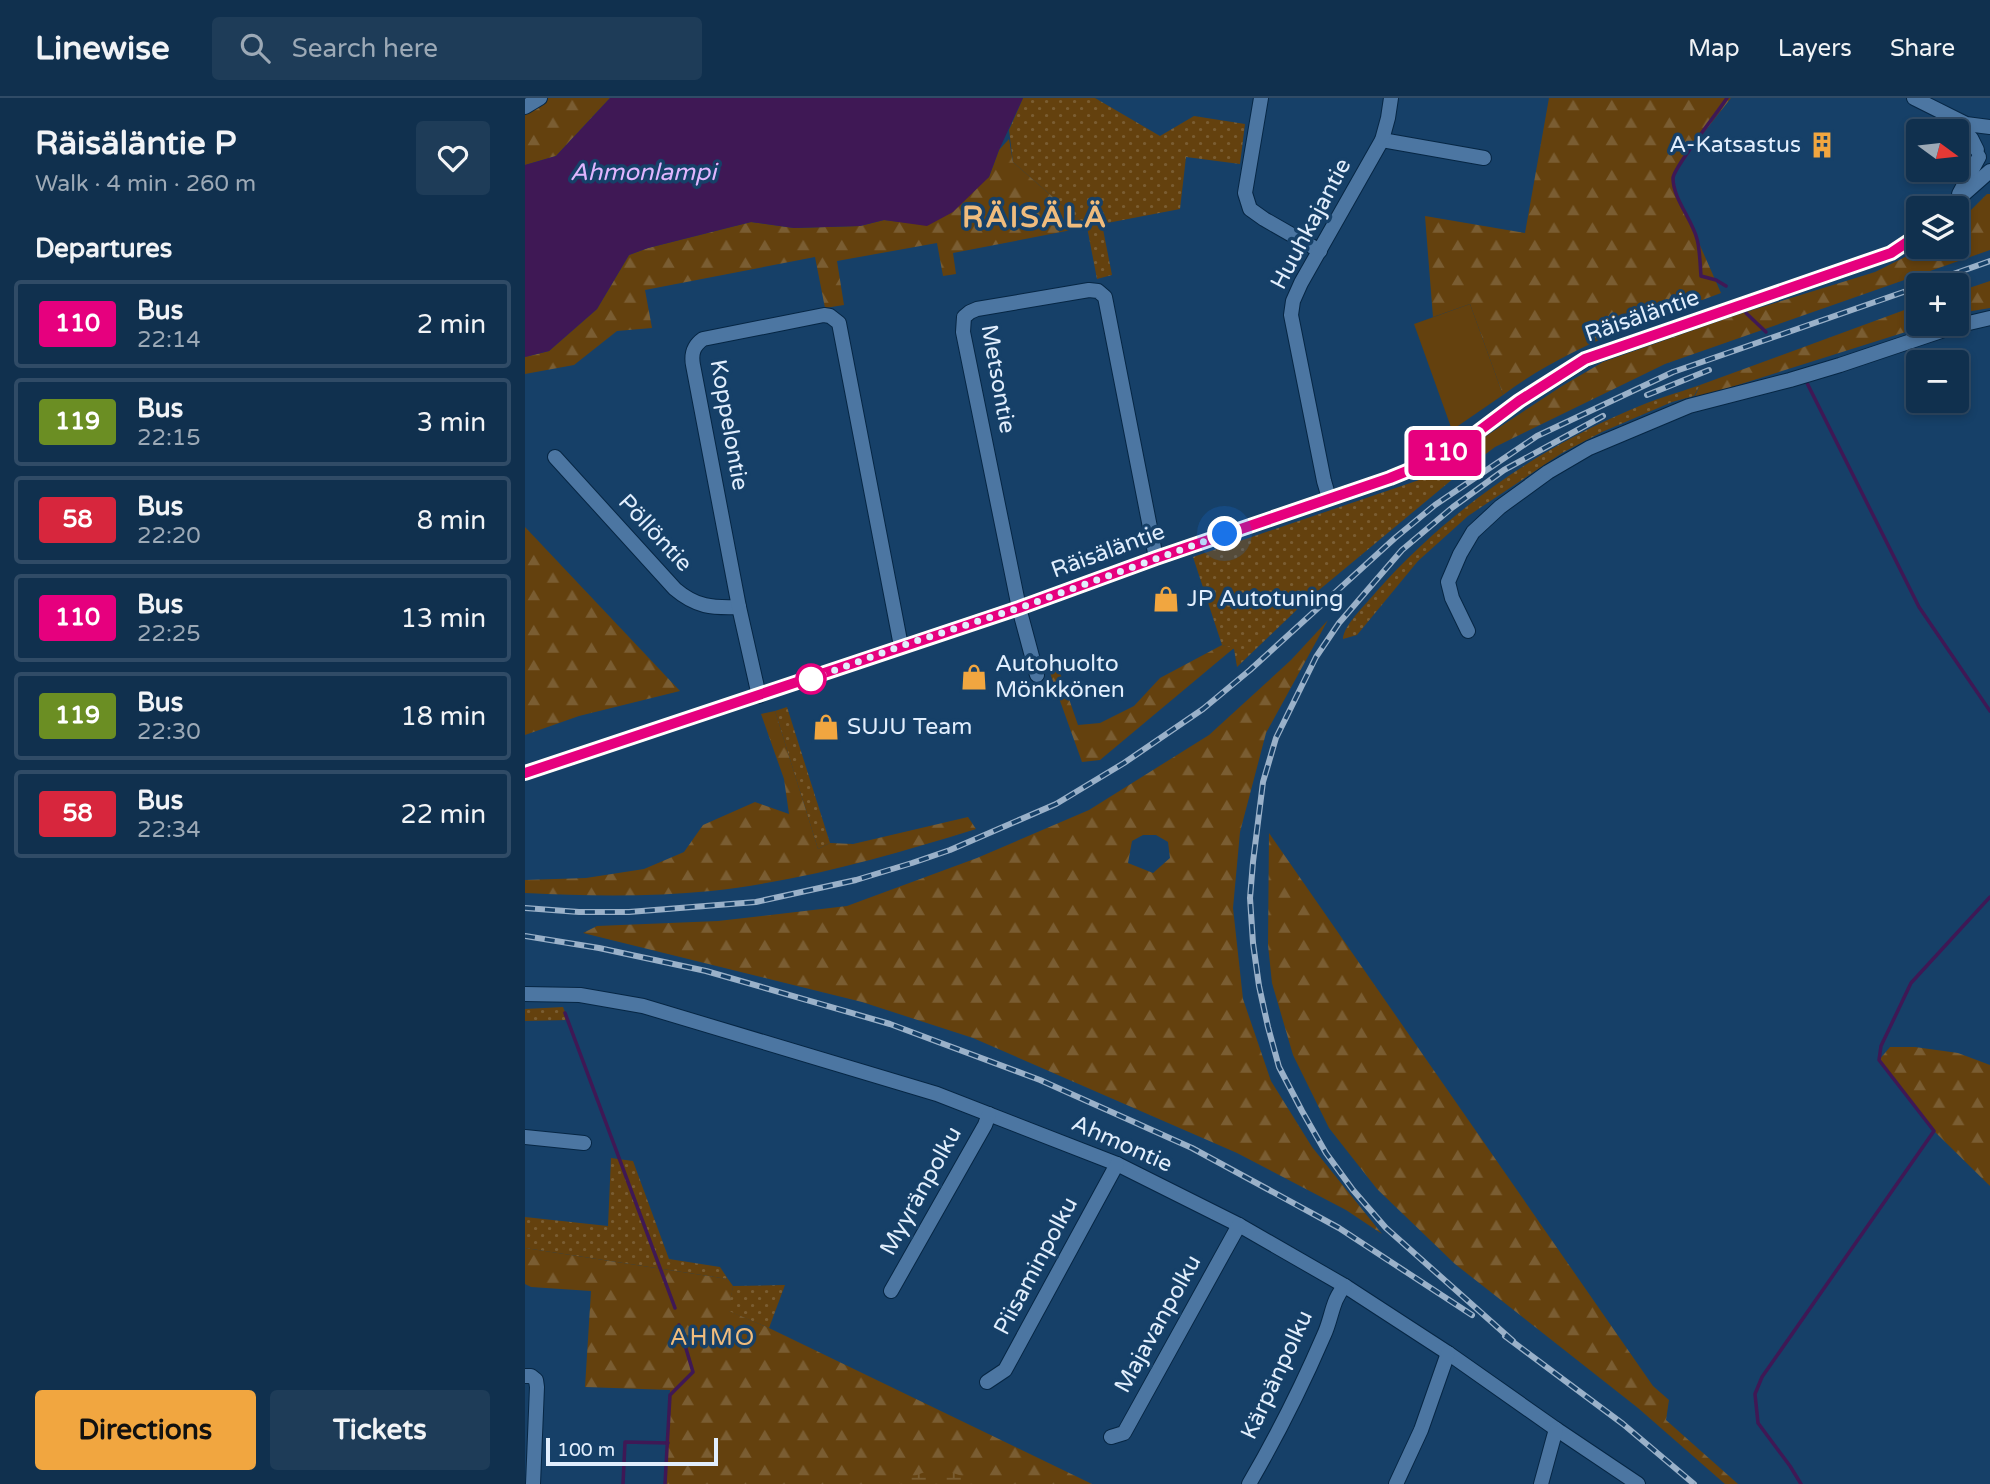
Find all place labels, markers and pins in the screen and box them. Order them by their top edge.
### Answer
building icon: A-Katsastus [1807,130,1837,160]
place label: A-Katsastus [1669,131,1801,159]
shop icon: JP Autotuning [1151,584,1181,614]
place label: JP Autotuning [1187,585,1344,613]
place label: Autohuolto Mönkkönen [995,650,1125,704]
shop icon: Autohuolto Mönkkönen [959,662,989,692]
unlabelled marker [796,664,826,694]
shop icon: SUJU Team [811,712,841,742]
place label: SUJU Team [847,713,972,741]

